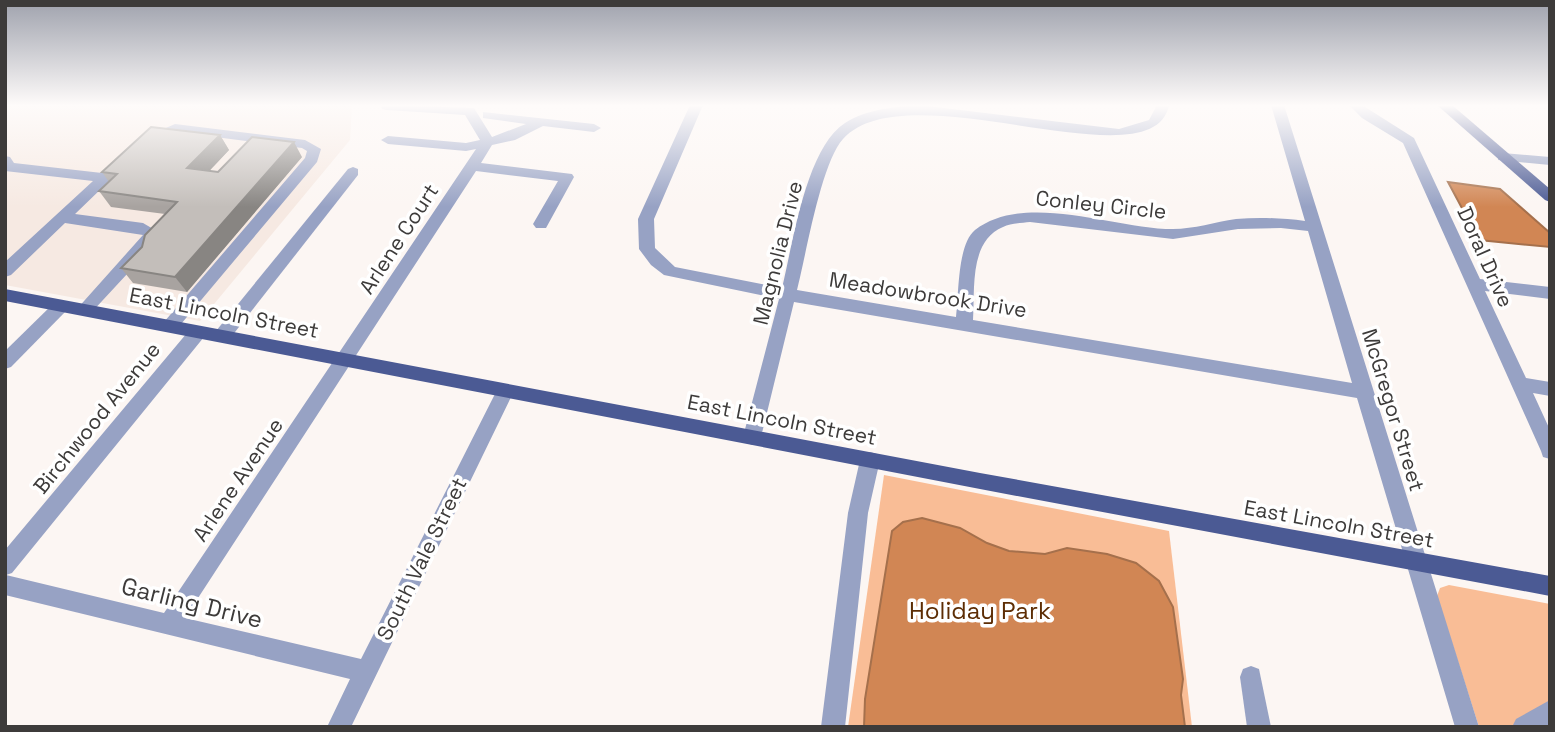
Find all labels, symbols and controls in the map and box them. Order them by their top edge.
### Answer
street label: Arlene Court [353,178,444,299]
street label: Magnolia Drive [747,178,808,328]
street label: Conley Circle [1034,184,1168,225]
street label: Doral Drive [1451,202,1520,311]
street label: Meadowbrook Drive [827,266,1029,323]
street label: East Lincoln Street [127,281,321,344]
street label: McGregor Street [1356,325,1431,494]
street label: Birchwood Avenue [27,336,166,499]
street label: East Lincoln Street [685,388,879,451]
street label: Arlene Avenue [186,413,289,547]
street label: South Vale Street [370,473,473,645]
street label: East Lincoln Street [1242,494,1436,553]
street label: Garling Drive [118,570,266,635]
park label: Holiday Park [909,595,1051,626]

